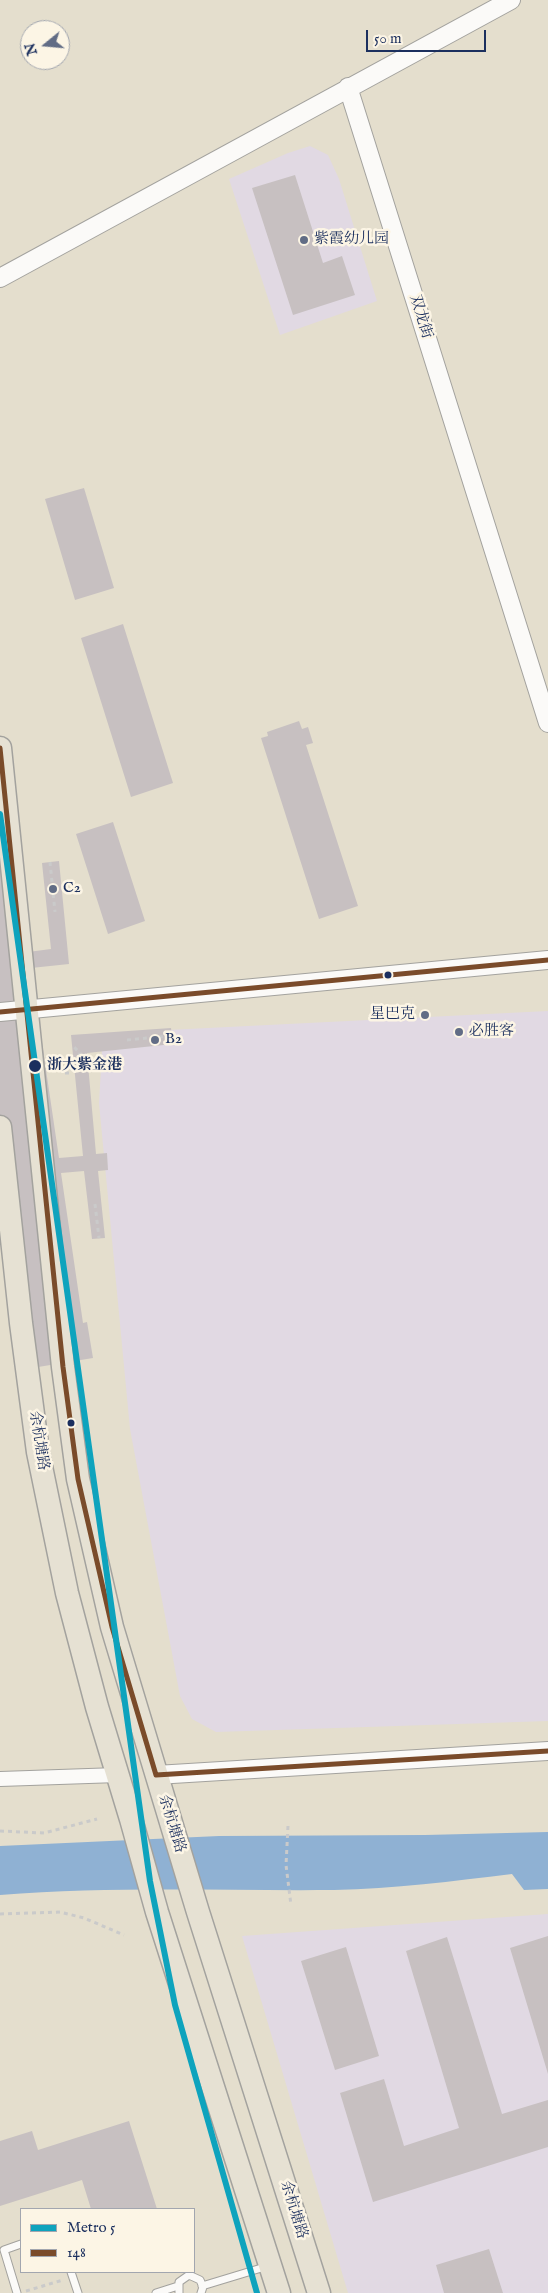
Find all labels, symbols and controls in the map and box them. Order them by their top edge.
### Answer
north arrow [20,20,70,70]
scale bar [368,20,488,52]
text: 50 m [374,29,402,48]
text: N [21,41,42,58]
place label: 紫霞幼儿园 [314,231,389,249]
marker: 紫霞幼儿园 [298,234,310,246]
street label: 双龙街 [405,293,435,341]
place label: C2 [63,880,81,898]
marker: C2 [47,883,59,895]
unlabelled marker [383,970,393,980]
place label: 星巴克 [370,1006,415,1024]
marker: 星巴克 [419,1009,431,1021]
place label: 必胜客 [469,1023,514,1041]
marker: 必胜客 [453,1026,465,1038]
place label: B2 [165,1031,182,1049]
marker: B2 [149,1034,161,1046]
place label: 浙大紫金港 [47,1057,122,1075]
marker: 浙大紫金港 [27,1058,43,1074]
street label: 余杭塘路 [24,1410,52,1472]
unlabelled marker [66,1418,76,1428]
street label: 余杭塘路 [154,1793,188,1855]
street label: 余杭塘路 [276,2179,310,2241]
legend [20,2208,195,2273]
text: Metro 5 [67,2218,115,2237]
text: 148 [67,2243,86,2262]

